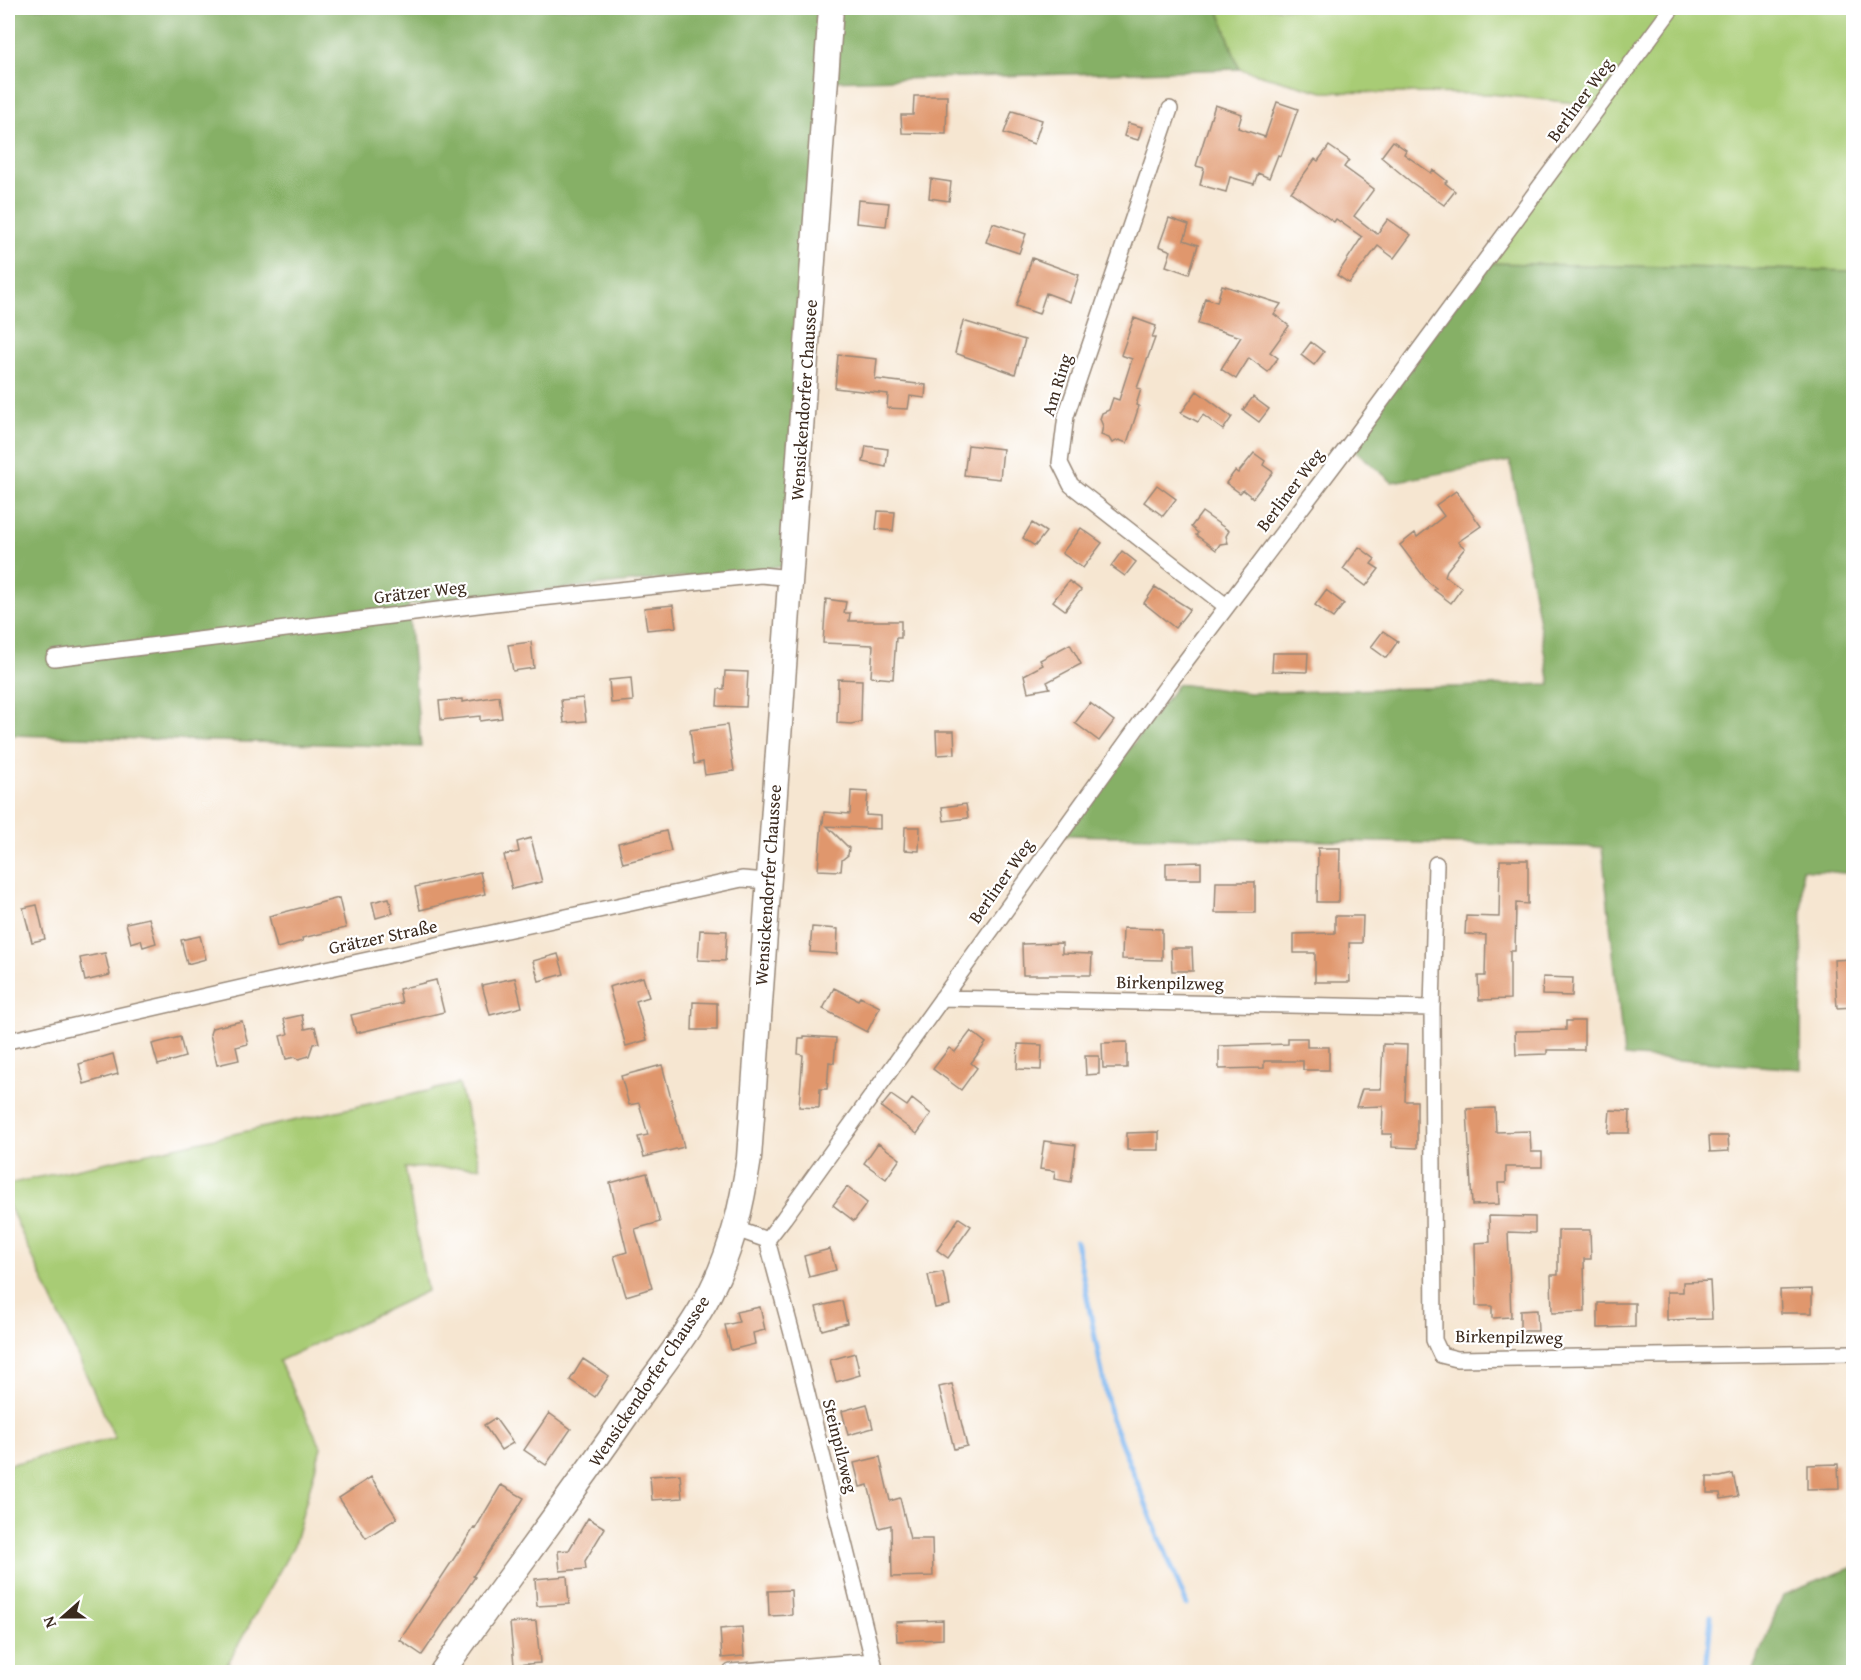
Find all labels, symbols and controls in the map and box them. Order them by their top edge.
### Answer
street label: Berliner Weg [1540,52,1619,147]
street label: Wensickendorfer Chaussee [783,299,824,501]
street label: Am Ring [1034,350,1079,419]
street label: Berliner Weg [1249,442,1330,537]
street label: Grätzer Weg [372,572,468,611]
street label: Wensickendorfer Chaussee [747,784,788,986]
street label: Berliner Weg [961,833,1040,929]
street label: Grätzer Straße [326,912,440,961]
street label: Birkenpilzweg [1116,968,1224,997]
street label: Wensickendorfer Chaussee [581,1290,716,1472]
street label: Birkenpilzweg [1455,1322,1563,1351]
street label: Steinpilzweg [816,1396,865,1496]
north arrow [33,1587,93,1647]
text: N [36,1613,62,1632]

